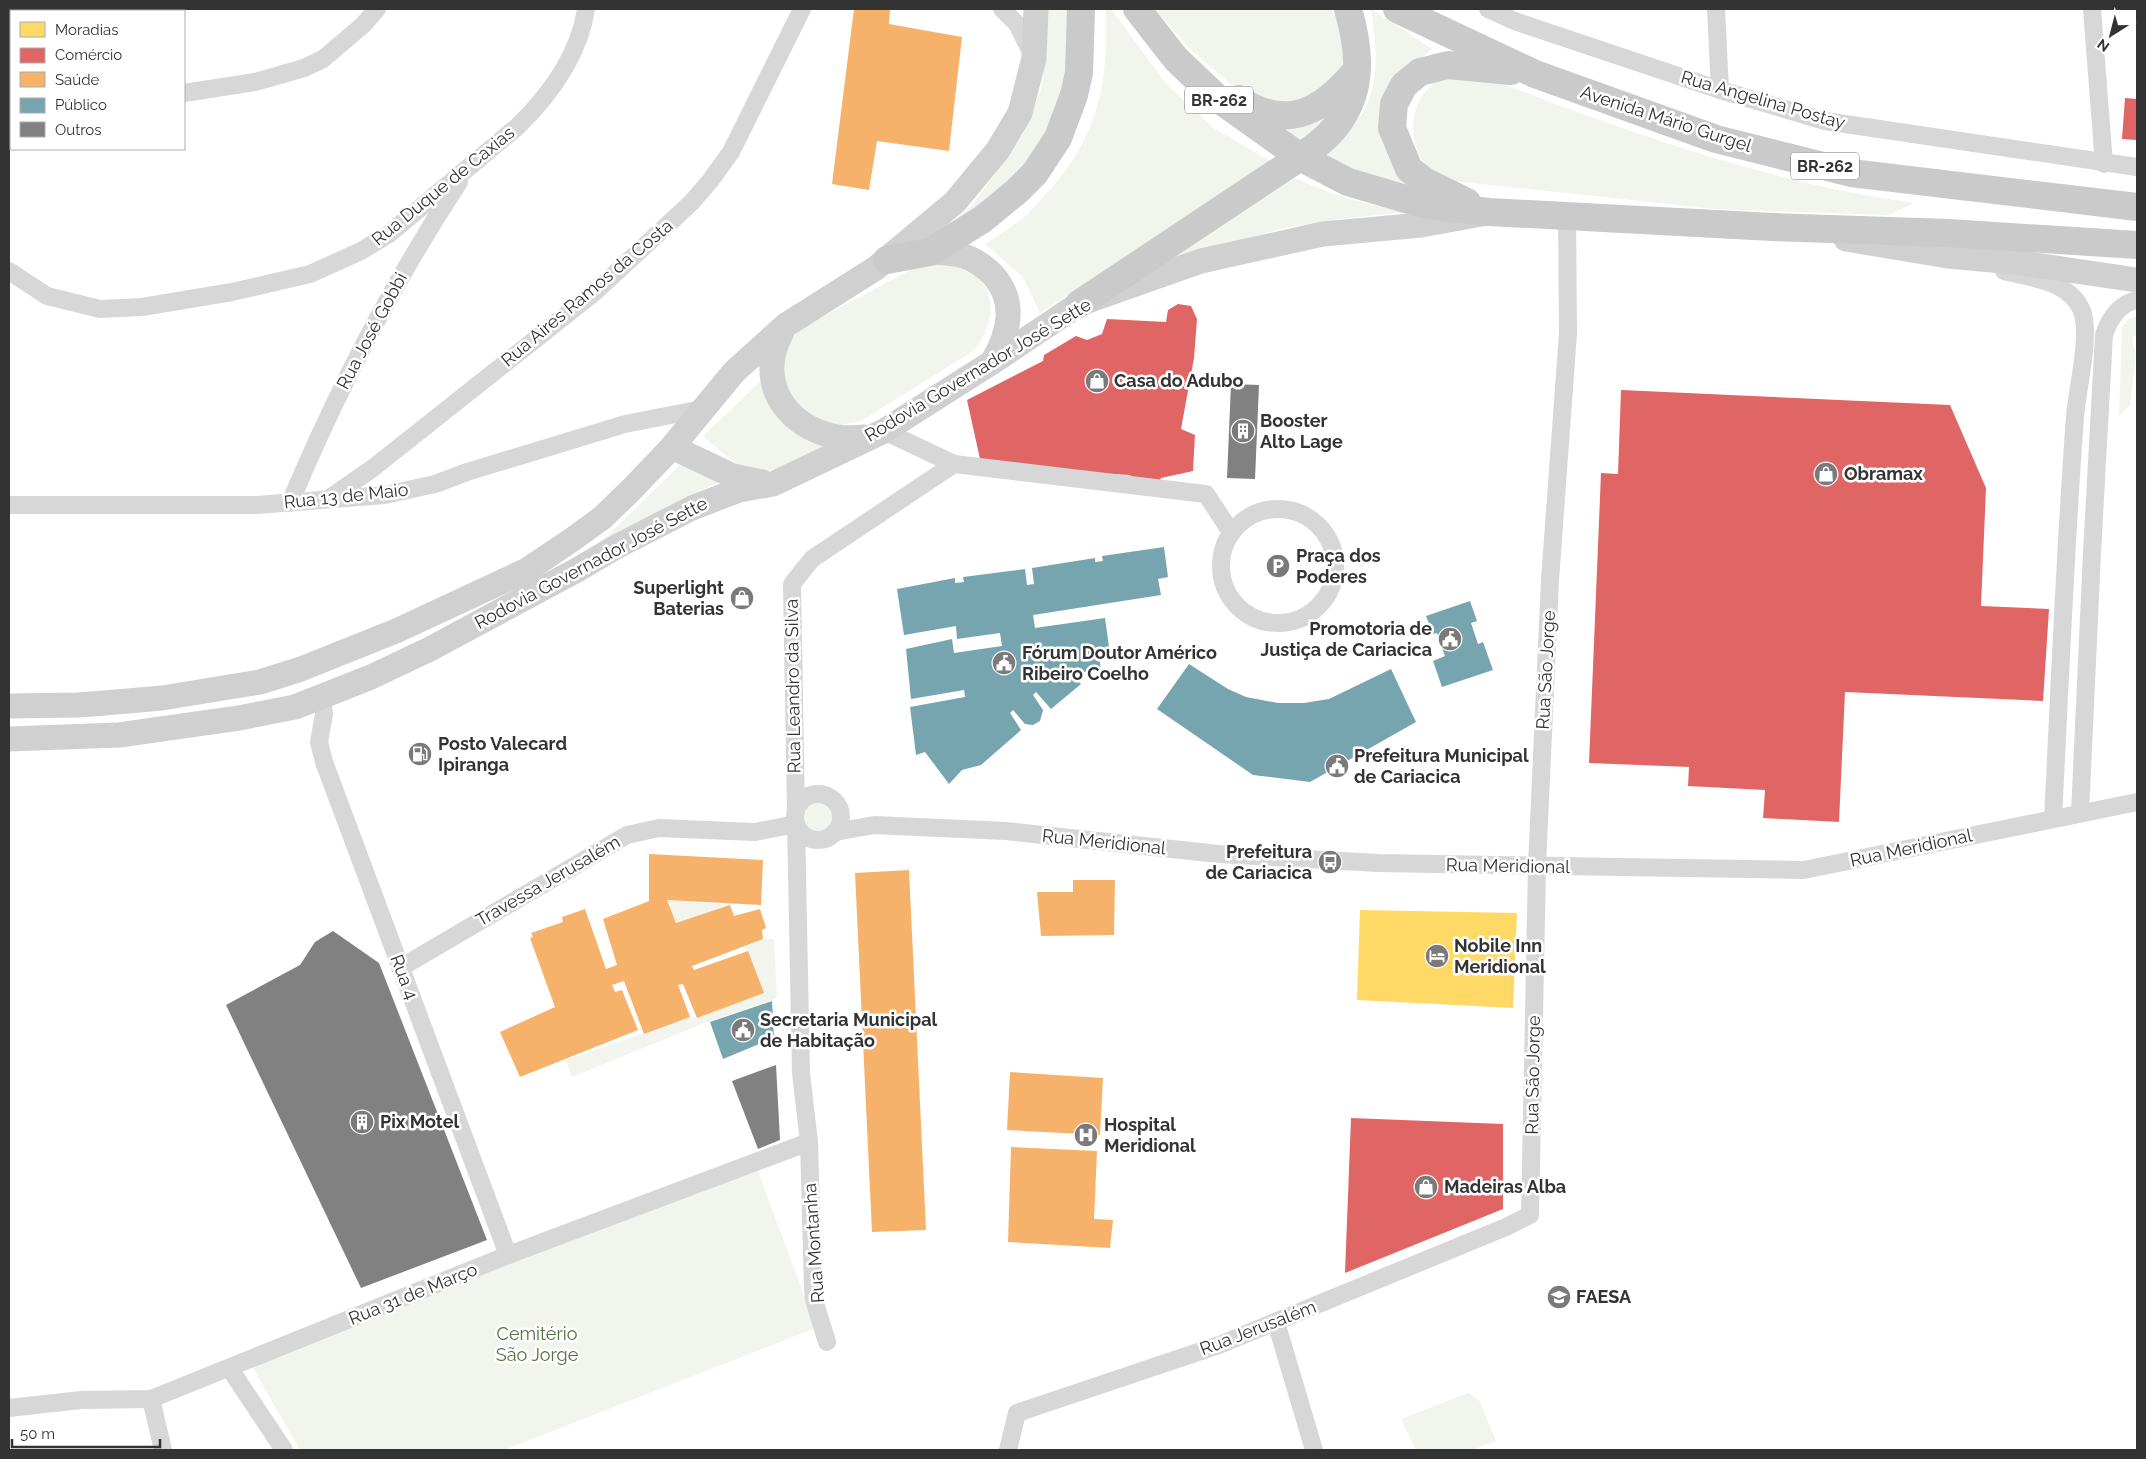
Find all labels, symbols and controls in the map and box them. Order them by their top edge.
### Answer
legend [10,10,185,150]
north arrow [2086,10,2136,60]
text: Moradias [55,21,118,39]
text: N [2094,36,2112,55]
text: Comércio [55,46,122,64]
street label: Rua Angelina Postay [1679,66,1848,133]
text: Saúde [55,71,100,89]
street label: Avenida Mário Gurgel [1578,81,1754,156]
road number: BR-262 [1185,86,1253,114]
text: Público [55,96,107,114]
text: Outros [55,121,101,139]
street label: Rua Duque de Caxias [367,121,518,250]
road number: BR-262 [1791,153,1859,180]
street label: Rua Aires Ramos da Costa [497,215,677,370]
street label: Rua José Gobbi [332,269,411,393]
street label: Rodovia Governador José Sette [861,293,1095,446]
shop icon: Casa do Adubo [1084,368,1110,394]
place label: Casa do Adubo [1114,370,1243,391]
place label: Booster Alto Lage [1260,410,1343,452]
building icon: Booster Alto Lage [1230,418,1256,444]
shop icon: Obramax [1813,461,1839,487]
place label: Obramax [1844,463,1923,484]
street label: Rua 13 de Maio [283,478,410,512]
street label: Rodovia Governador José Sette [471,492,711,633]
place label: Praça dos Poderes [1296,545,1381,587]
parking icon: Praça dos Poderes [1265,553,1291,579]
place label: Superlight Baterias [633,577,724,619]
shop icon: Superlight Baterias [729,585,755,611]
street label: Rua Leandro da Silva [780,599,805,773]
street label: Rua São Jorge [1532,609,1559,730]
place label: Promotoria de Justiça de Cariacica [1261,618,1432,660]
public building icon: Promotoria de Justiça de Cariacica [1437,626,1463,652]
place label: Fórum Doutor Américo Ribeiro Coelho [1022,642,1217,684]
public building icon: Fórum Doutor Américo Ribeiro Coelho [991,650,1017,676]
place label: Posto Valecard Ipiranga [438,733,567,775]
fuel station icon: Posto Valecard Ipiranga [407,741,433,767]
place label: Prefeitura Municipal de Cariacica [1354,745,1529,787]
public building icon: Prefeitura Municipal de Cariacica [1324,753,1350,779]
street label: Rua Meridional [1848,824,1974,871]
street label: Rua Meridional [1041,825,1167,858]
street label: Travessa Jerusalém [472,831,624,930]
place label: Prefeitura de Cariacica [1205,841,1312,883]
bus stop icon: Prefeitura de Cariacica [1317,849,1343,875]
street label: Rua Meridional [1446,854,1570,877]
place label: Nobile Inn Meridional [1454,935,1546,977]
hotel icon: Nobile Inn Meridional [1424,943,1450,969]
street label: Rua 4 [386,951,423,1002]
place label: Secretaria Municipal de Habitação [760,1009,938,1051]
street label: Rua São Jorge [1521,1015,1544,1135]
public building icon: Secretaria Municipal de Habitação [730,1017,756,1043]
building icon: Pix Motel [349,1109,375,1135]
place label: Pix Motel [380,1111,459,1132]
place label: Hospital Meridional [1104,1114,1196,1156]
hospital icon: Hospital Meridional [1073,1122,1099,1148]
shop icon: Madeiras Alba [1413,1174,1439,1200]
place label: Madeiras Alba [1444,1176,1566,1197]
street label: Rua Montanha [799,1182,828,1304]
street label: Rua 31 de Março [345,1258,481,1329]
school or university icon: FAESA [1546,1284,1572,1310]
place label: FAESA [1576,1286,1632,1307]
street label: Rua Jerusalém [1197,1296,1319,1359]
park label: Cemitério São Jorge [496,1323,579,1365]
scale bar [12,1416,160,1448]
text: 50 m [20,1425,55,1443]

